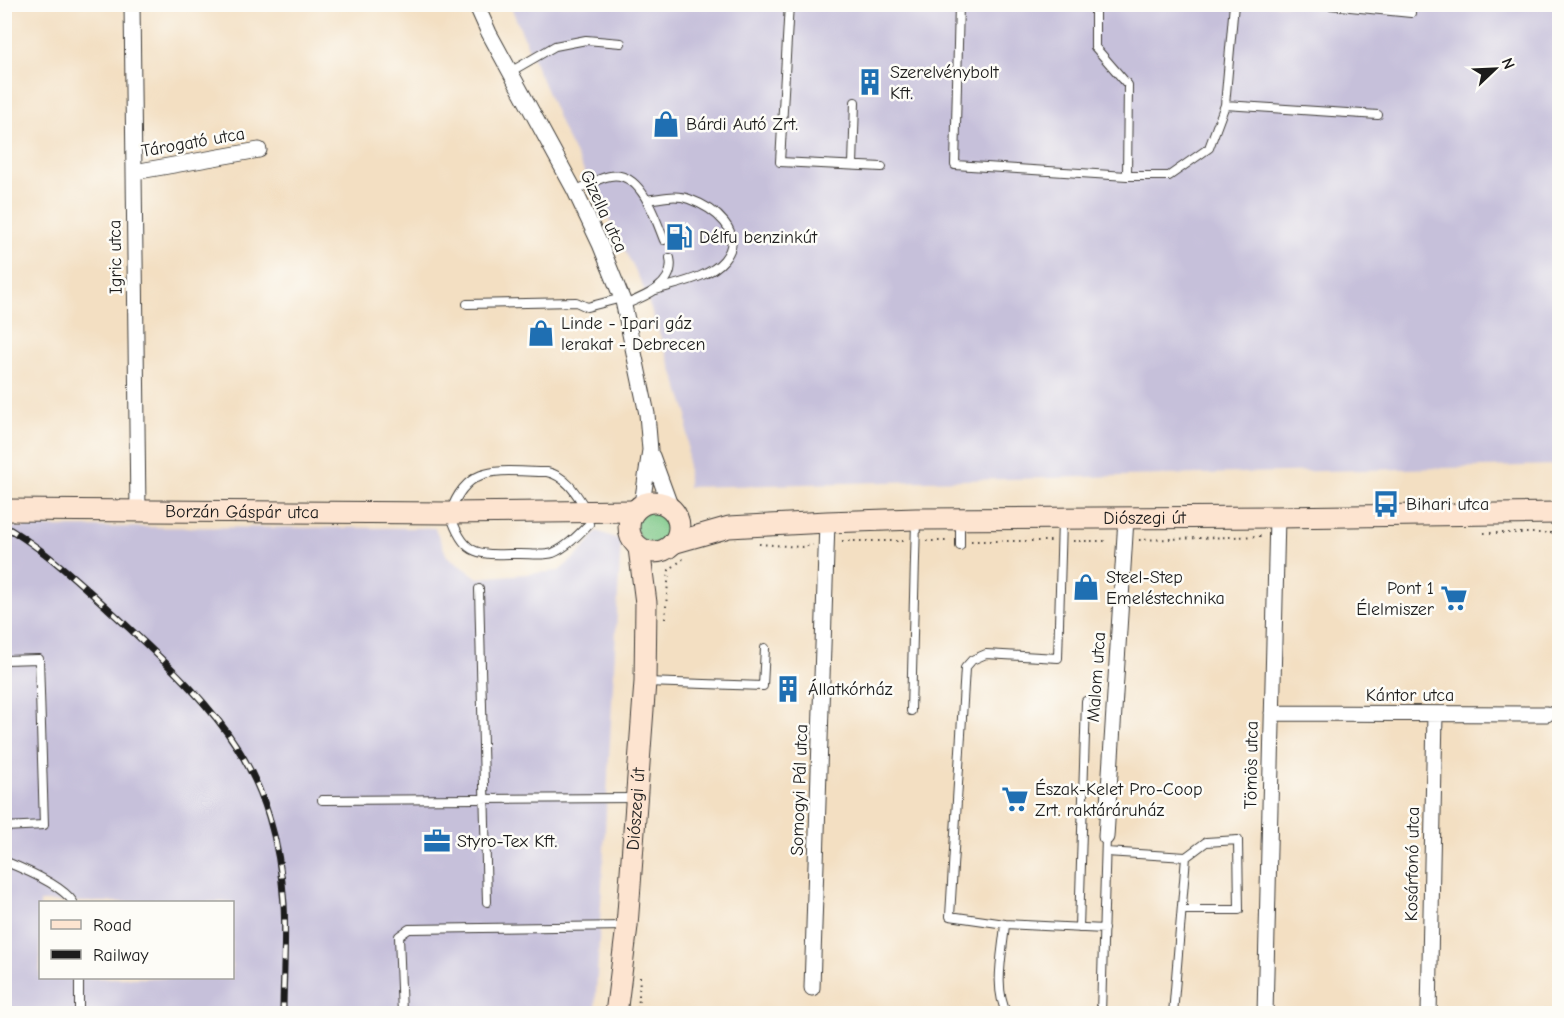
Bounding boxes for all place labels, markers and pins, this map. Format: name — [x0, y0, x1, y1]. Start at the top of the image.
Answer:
place label: Szerelvénybolt Kft. — [890, 62, 999, 104]
building icon: Szerelvénybolt Kft. — [855, 67, 885, 97]
shop icon: Bárdi Autó Zrt. — [651, 109, 681, 139]
place label: Bárdi Autó Zrt. — [686, 114, 798, 135]
fuel station icon: Délfu benzinkút — [664, 222, 694, 252]
place label: Délfu benzinkút — [699, 227, 818, 248]
place label: Linde - Ipari gáz lerakat - Debrecen — [561, 313, 706, 355]
shop icon: Linde - Ipari gáz lerakat - Debrecen — [526, 318, 556, 348]
bus stop icon: Bihari utca — [1371, 489, 1401, 519]
place label: Bihari utca — [1406, 494, 1489, 515]
place label: Steel-Step Emeléstechnika — [1106, 567, 1225, 609]
shop icon: Steel-Step Emeléstechnika — [1071, 572, 1101, 602]
place label: Pont 1 Élelmiszer — [1356, 578, 1435, 620]
supermarket icon: Pont 1 Élelmiszer — [1439, 583, 1469, 613]
building icon: Állatkórház — [773, 674, 803, 704]
place label: Állatkórház — [808, 678, 893, 700]
place label: Észak-Kelet Pro-Coop Zrt. raktáráruház — [1035, 778, 1203, 821]
supermarket icon: Észak-Kelet Pro-Coop Zrt. raktáráruház — [1000, 784, 1030, 814]
office icon: Styro-Tex Kft. — [422, 826, 452, 856]
place label: Styro-Tex Kft. — [457, 831, 557, 852]

